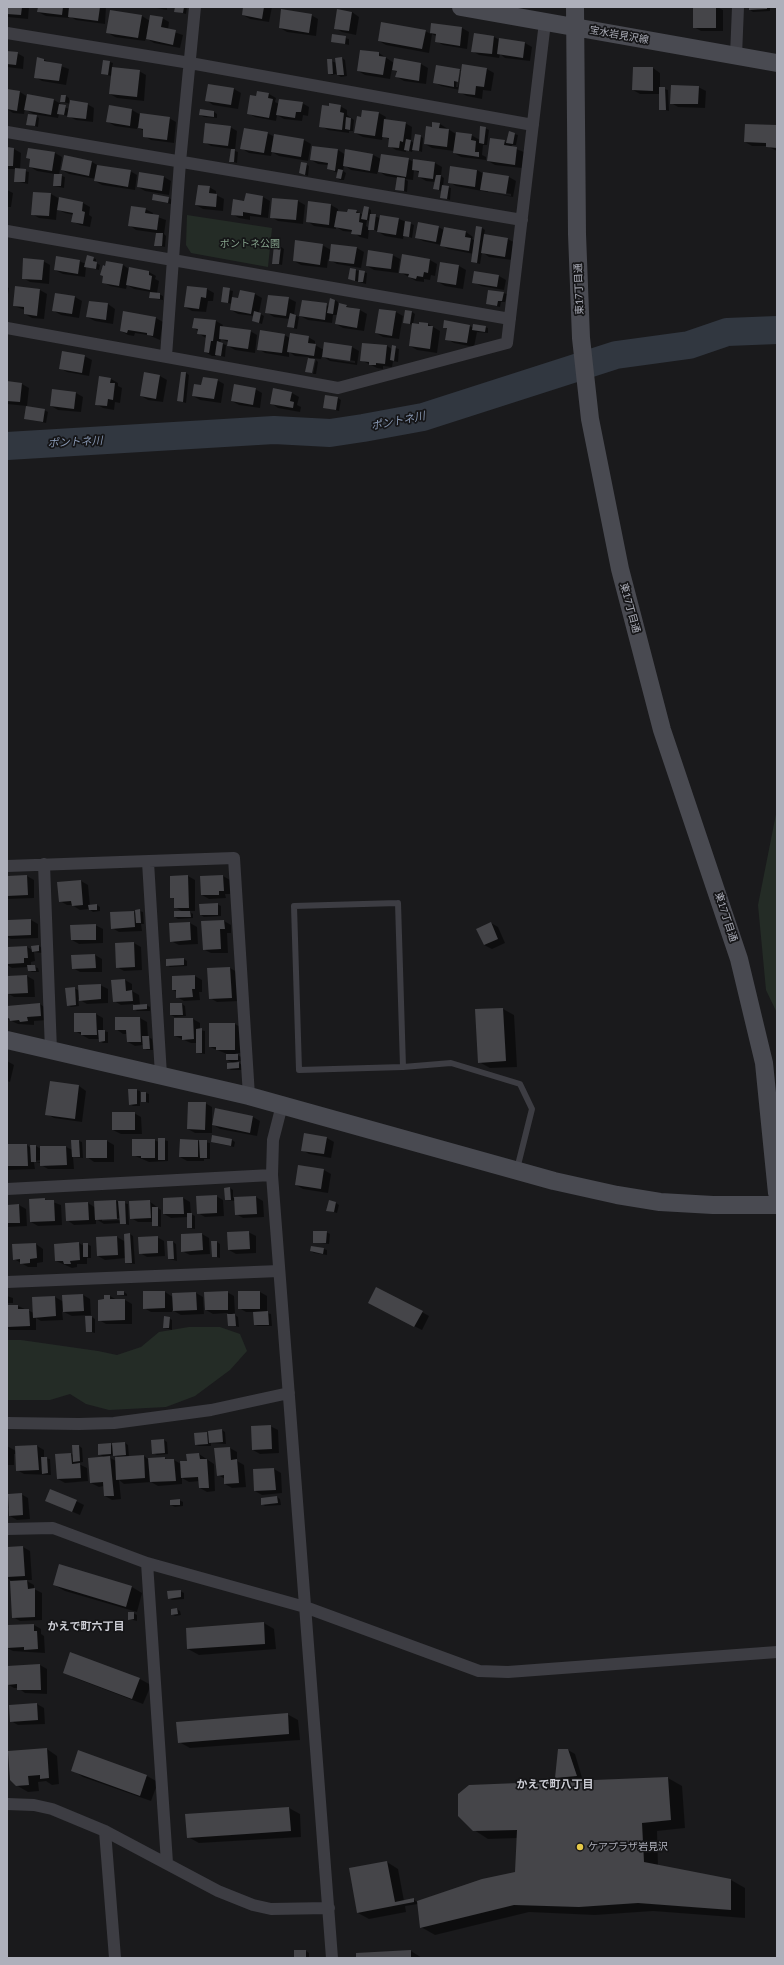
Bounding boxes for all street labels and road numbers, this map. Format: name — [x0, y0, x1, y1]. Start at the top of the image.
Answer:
street label: 宝水岩見沢線 — [588, 24, 650, 46]
street label: 東17丁目通 — [572, 263, 586, 315]
street label: 東17丁目通 — [618, 582, 642, 634]
street label: 東17丁目通 — [712, 891, 740, 943]

